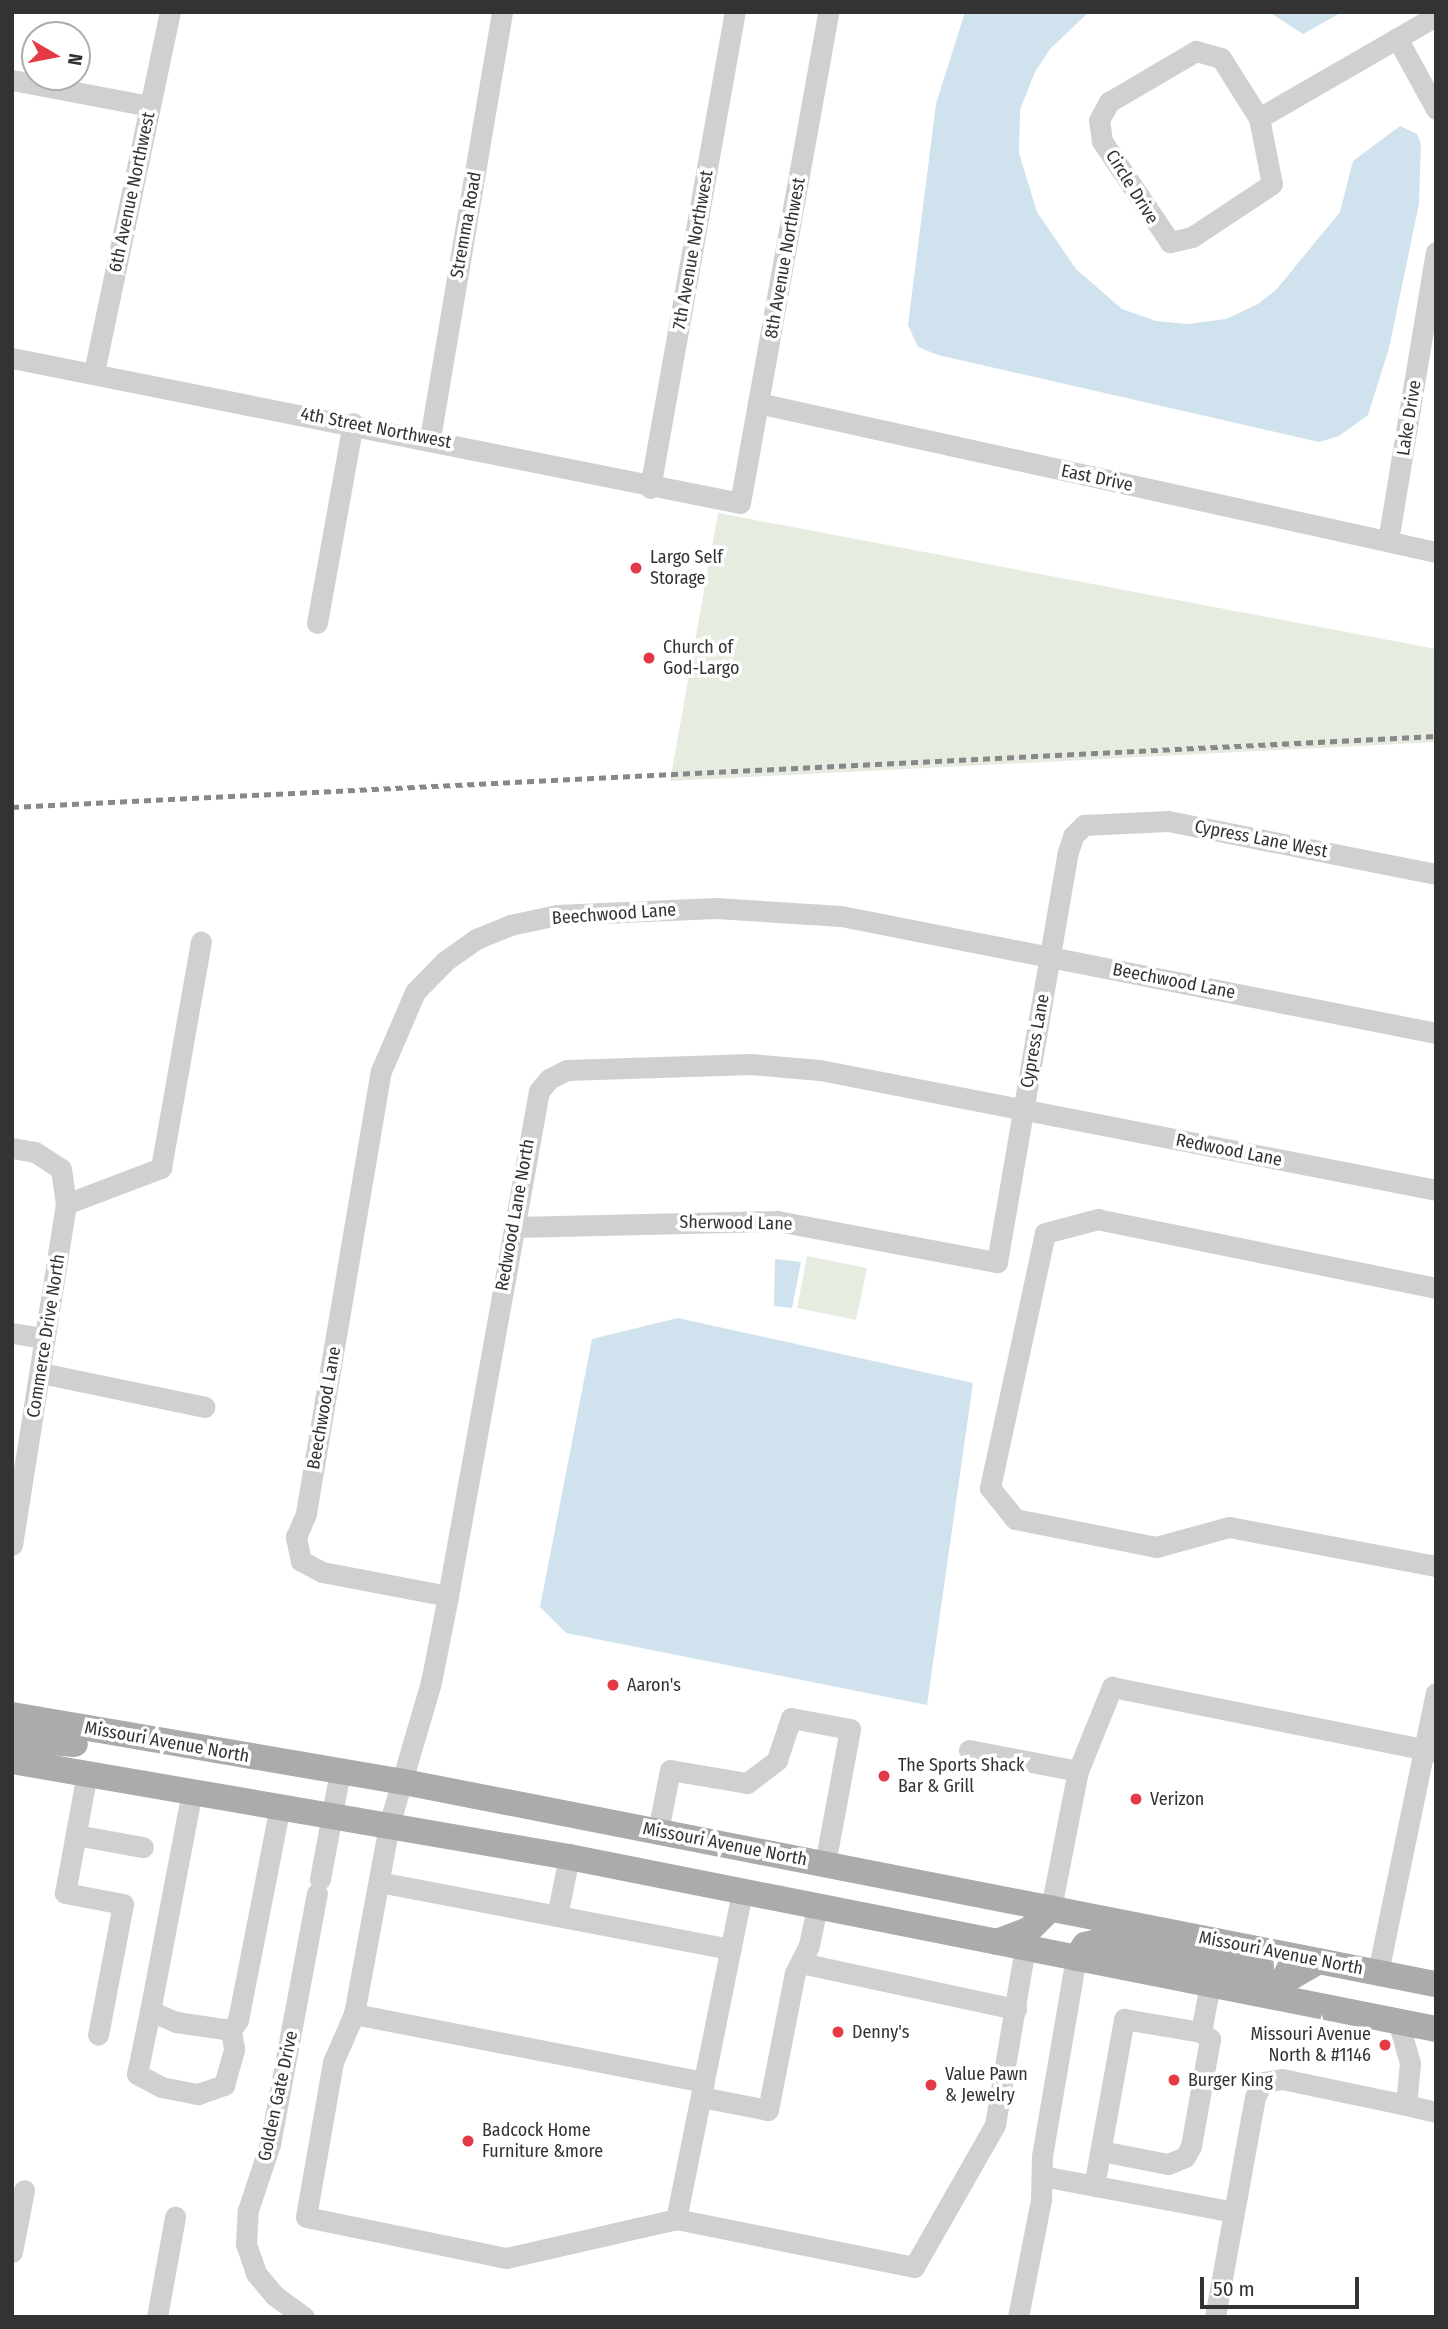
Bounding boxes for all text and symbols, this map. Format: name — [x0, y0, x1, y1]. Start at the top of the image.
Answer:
north arrow — [21, 21, 91, 91]
text: N — [63, 52, 88, 67]
street label: 6th Avenue Northwest — [104, 110, 160, 274]
street label: Circle Drive — [1101, 146, 1163, 228]
street label: 7th Avenue Northwest — [668, 169, 718, 331]
street label: Stremma Road — [446, 170, 486, 280]
street label: 8th Avenue Northwest — [760, 176, 810, 340]
street label: Lake Drive — [1392, 379, 1426, 457]
street label: 4th Street Northwest — [299, 403, 453, 453]
street label: East Drive — [1059, 460, 1135, 496]
place label: Largo Self Storage — [650, 547, 723, 590]
marker: Largo Self Storage — [628, 560, 644, 576]
place label: Church of God-Largo — [663, 637, 739, 680]
marker: Church of God-Largo — [641, 650, 657, 666]
street label: Cypress Lane West — [1193, 816, 1329, 862]
street label: Beechwood Lane — [551, 899, 677, 929]
street label: Beechwood Lane — [1111, 959, 1237, 1003]
street label: Cypress Lane — [1016, 992, 1054, 1090]
street label: Redwood Lane — [1174, 1129, 1284, 1171]
street label: Redwood Lane North — [491, 1137, 539, 1293]
street label: Sherwood Lane — [679, 1211, 793, 1235]
street label: Commerce Drive North — [22, 1253, 70, 1419]
street label: Beechwood Lane — [303, 1345, 345, 1471]
place label: Aaron's — [627, 1674, 681, 1696]
marker: Aaron's — [605, 1677, 621, 1693]
street label: Missouri Avenue North — [83, 1717, 251, 1767]
place label: The Sports Shack Bar & Grill — [898, 1755, 1024, 1798]
marker: The Sports Shack Bar & Grill — [876, 1768, 892, 1784]
place label: Verizon — [1150, 1788, 1204, 1810]
marker: Verizon — [1128, 1791, 1144, 1807]
street label: Missouri Avenue North — [641, 1817, 809, 1871]
street label: Missouri Avenue North — [1197, 1926, 1365, 1980]
place label: Denny's — [852, 2021, 909, 2043]
marker: Denny's — [830, 2024, 846, 2040]
place label: Missouri Avenue North & #1146 — [1250, 2024, 1371, 2066]
street label: Golden Gate Drive — [254, 2029, 302, 2163]
marker: Missouri Avenue North & #1146 — [1377, 2037, 1393, 2053]
place label: Value Pawn & Jewelry — [945, 2064, 1028, 2106]
place label: Burger King — [1188, 2069, 1273, 2091]
marker: Burger King — [1166, 2072, 1182, 2088]
marker: Value Pawn & Jewelry — [923, 2077, 939, 2093]
place label: Badcock Home Furniture &more — [482, 2120, 603, 2162]
marker: Badcock Home Furniture &more — [460, 2133, 476, 2149]
scale bar — [1203, 2262, 1362, 2306]
text: 50 m — [1213, 2276, 1255, 2302]

